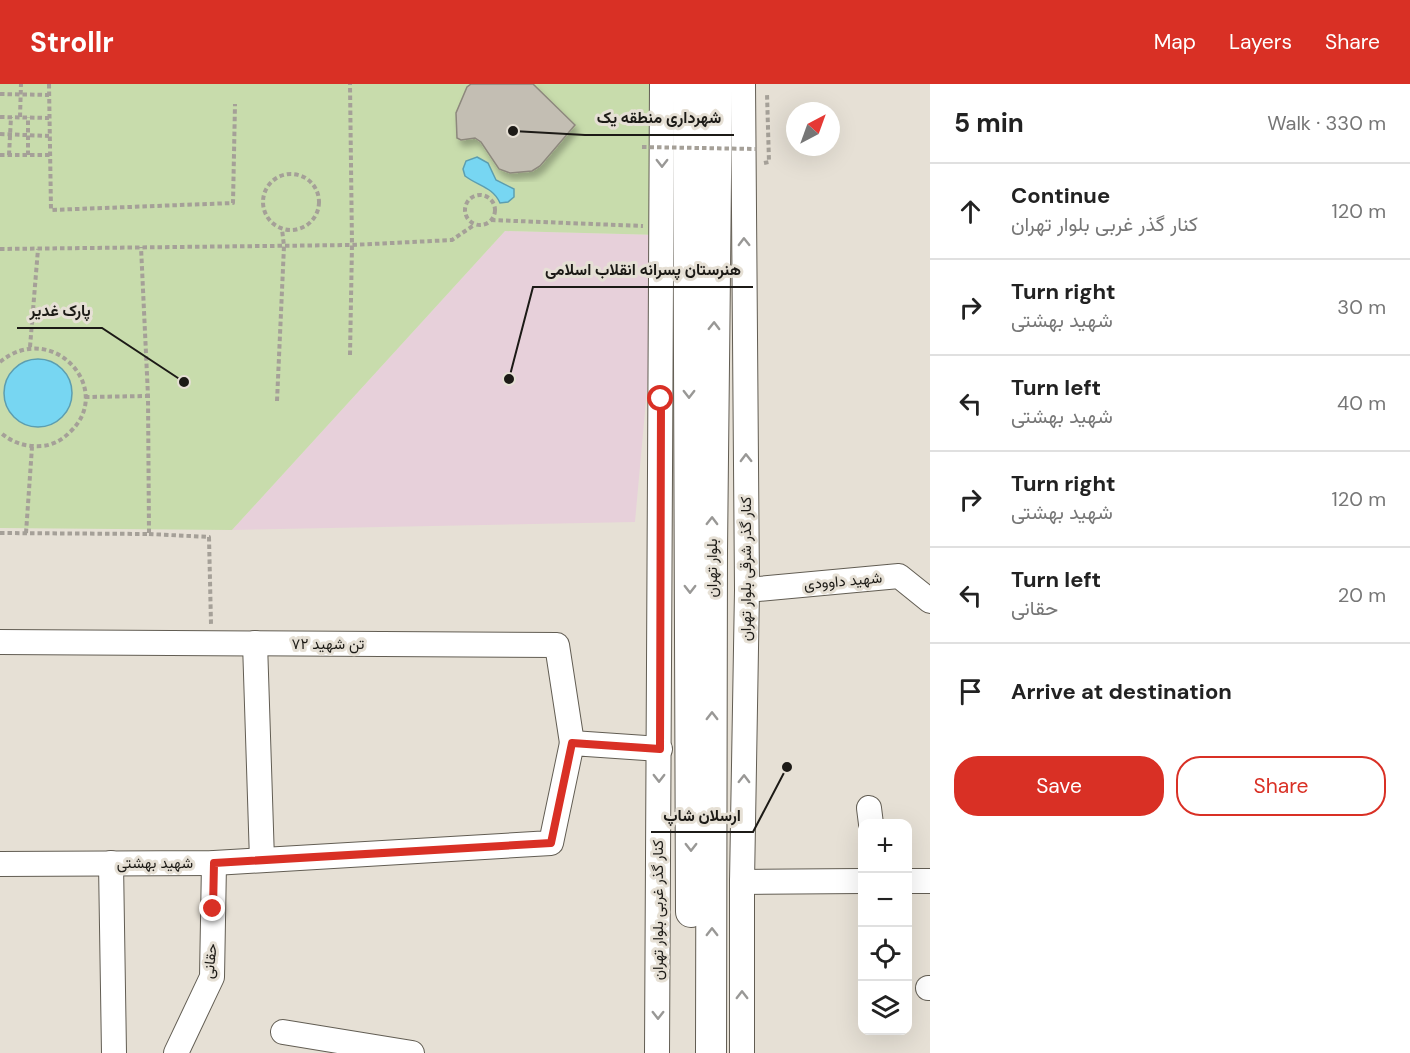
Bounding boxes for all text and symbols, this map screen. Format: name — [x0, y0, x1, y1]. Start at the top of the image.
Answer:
text: Strollr — [30, 24, 114, 61]
text: Map — [1154, 28, 1196, 56]
text: Layers — [1229, 28, 1292, 56]
text: Share — [1325, 28, 1380, 56]
callout: شهرداری منطقه یک — [585, 101, 734, 135]
north arrow — [786, 102, 840, 156]
text: 5 min — [954, 106, 1024, 140]
text: شهرداری منطقه یک — [597, 107, 721, 128]
text: Walk · 330 m — [1267, 110, 1386, 136]
one-way arrow — [655, 159, 668, 168]
text: Continue — [1011, 181, 1110, 210]
icon: ahead — [954, 195, 987, 228]
text: 120 m — [1332, 198, 1386, 224]
text: کنار گذر غربی بلوار تهران — [1011, 211, 1198, 237]
one-way arrow — [738, 237, 750, 246]
callout: هنرستان پسرانه انقلاب اسلامی — [533, 253, 753, 287]
text: هنرستان پسرانه انقلاب اسلامی — [545, 259, 741, 281]
text: Turn right — [1011, 277, 1116, 306]
icon: right — [954, 291, 987, 324]
callout: پارک غدیر — [17, 294, 102, 328]
text: 30 m — [1337, 294, 1386, 320]
text: پارک غدیر — [28, 300, 91, 322]
text: شهید بهشتی — [1011, 307, 1113, 333]
one-way arrow — [708, 321, 720, 330]
text: Turn left — [1011, 373, 1101, 402]
route start — [647, 385, 673, 411]
icon: left — [954, 387, 987, 420]
one-way arrow — [683, 390, 695, 399]
text: 40 m — [1337, 390, 1386, 416]
text: شهید بهشتی — [1011, 403, 1113, 429]
one-way arrow — [740, 453, 752, 462]
text: Turn right — [1011, 469, 1116, 498]
icon: right — [954, 483, 987, 516]
text: 120 m — [1332, 486, 1386, 512]
street label: کنار گذر شرقی بلوار تهران — [736, 496, 756, 641]
text: شهید بهشتی — [1011, 499, 1113, 525]
one-way arrow — [706, 516, 718, 525]
street label: بلوار تهران — [702, 539, 722, 597]
text: Turn left — [1011, 565, 1101, 594]
street label: شهید داوودی — [803, 568, 883, 594]
icon: left — [954, 579, 987, 612]
text: 20 m — [1338, 582, 1386, 608]
one-way arrow — [684, 585, 696, 594]
text: حقانی — [1011, 595, 1058, 621]
street label: ۷۲ تن شهید — [292, 634, 365, 654]
icon: arrive — [954, 675, 987, 708]
text: Arrive at destination — [1011, 677, 1232, 706]
one-way arrow — [706, 711, 718, 720]
button: Save — [954, 756, 1164, 816]
button: Share — [1176, 756, 1386, 816]
one-way arrow — [653, 774, 665, 783]
one-way arrow — [738, 774, 750, 783]
callout: ارسلان شاپ — [651, 798, 753, 832]
text: ارسلان شاپ — [663, 805, 741, 827]
map controls — [858, 819, 912, 1035]
button: + — [858, 819, 912, 873]
street label: کنار گذر غربی بلوار تهران — [648, 840, 668, 980]
one-way arrow — [685, 843, 697, 852]
street label: شهید بهشتی — [117, 853, 193, 873]
button: − — [858, 873, 912, 927]
route end — [199, 895, 225, 921]
one-way arrow — [706, 927, 718, 936]
button: locate — [858, 927, 912, 981]
street label: حقانی — [198, 942, 222, 980]
button: layers — [858, 981, 912, 1035]
one-way arrow — [736, 990, 748, 999]
one-way arrow — [652, 1011, 664, 1020]

